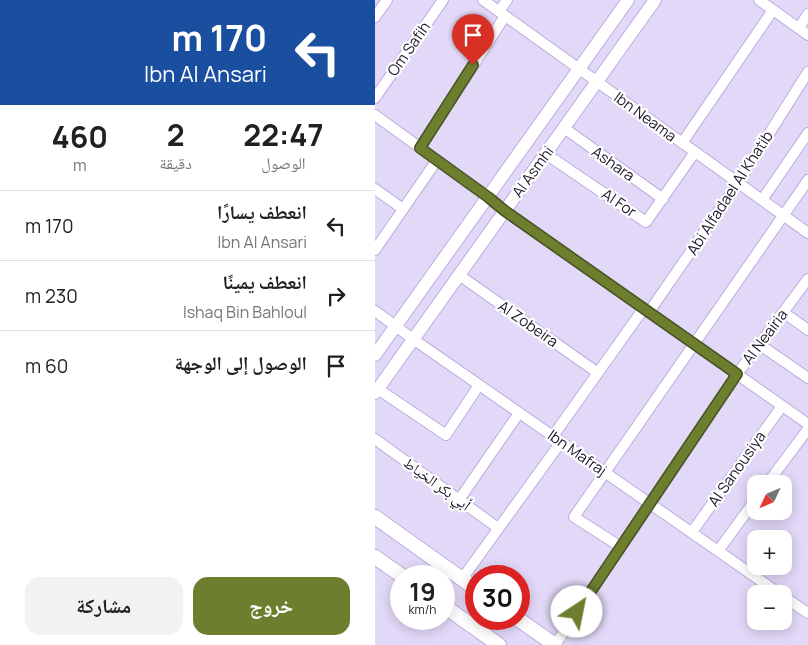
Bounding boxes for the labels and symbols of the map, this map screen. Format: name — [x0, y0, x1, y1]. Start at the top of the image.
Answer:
pin — [452, 14, 494, 65]
street label: Om Safih — [382, 17, 435, 80]
street label: Ibn Neama — [610, 87, 681, 146]
street label: Abi Alfadael Al Khatib — [681, 126, 778, 259]
street label: Ashara — [588, 141, 639, 186]
street label: Al Asmhi — [507, 142, 558, 202]
street label: Al For — [598, 183, 641, 222]
street label: Al Zobeira — [494, 295, 562, 352]
street label: Al Neairia — [737, 305, 792, 369]
street label: Ibn Mafraj — [544, 425, 611, 481]
street label: Al Sanousiya — [703, 427, 770, 511]
street label: أبي بكر الخياط — [398, 452, 475, 517]
north arrow — [747, 475, 793, 520]
speed limit sign: 30 — [465, 565, 530, 630]
position arrow — [550, 585, 602, 637]

